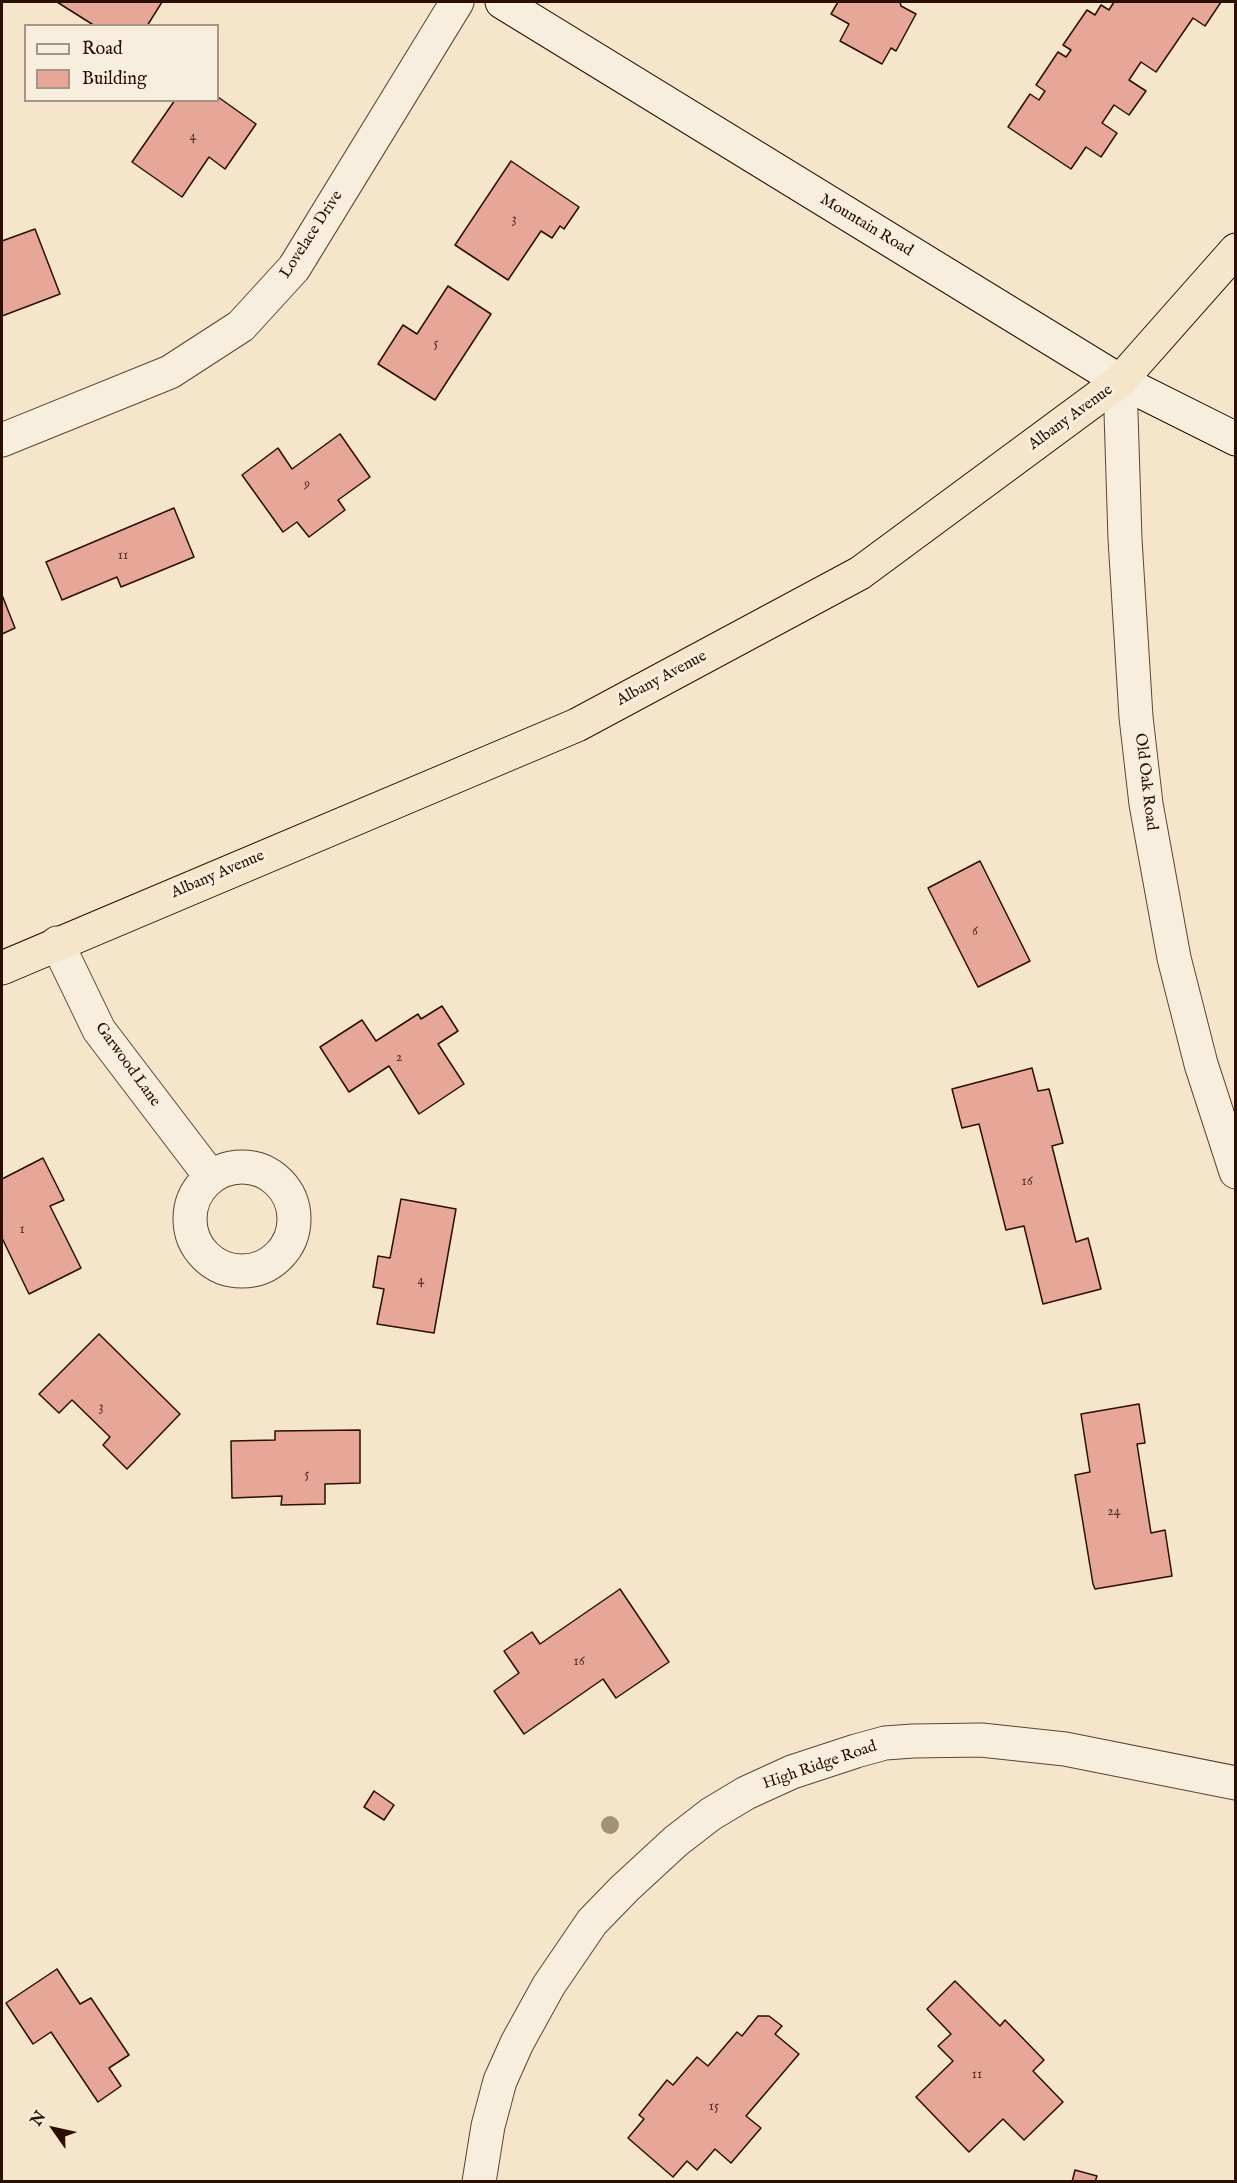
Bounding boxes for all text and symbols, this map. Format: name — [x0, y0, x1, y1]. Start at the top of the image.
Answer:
legend — [24, 24, 219, 102]
text: Road — [82, 38, 123, 61]
text: Building — [82, 68, 147, 91]
house number: 4 — [190, 129, 196, 145]
street label: Lovelace Drive — [277, 188, 347, 282]
street label: Mountain Road — [816, 191, 916, 261]
house number: 3 — [511, 212, 517, 228]
house number: 5 — [433, 336, 439, 352]
street label: Albany Avenue — [1025, 381, 1117, 455]
house number: 9 — [304, 477, 310, 493]
house number: 11 — [118, 548, 128, 564]
street label: Albany Avenue — [614, 647, 710, 711]
street label: Old Oak Road — [1130, 732, 1160, 832]
street label: Albany Avenue — [169, 847, 267, 903]
house number: 6 — [972, 924, 978, 940]
street label: Garwood Lane — [90, 1019, 164, 1111]
house number: 2 — [396, 1050, 402, 1066]
house number: 16 — [1021, 1174, 1033, 1190]
house number: 1 — [19, 1222, 25, 1238]
house number: 4 — [418, 1273, 424, 1289]
house number: 3 — [98, 1400, 104, 1416]
house number: 5 — [304, 1467, 310, 1483]
house number: 24 — [1107, 1504, 1121, 1520]
house number: 16 — [573, 1654, 585, 1670]
street label: High Ridge Road — [761, 1738, 879, 1794]
house number: 11 — [972, 2067, 982, 2083]
north arrow — [24, 2099, 84, 2159]
house number: 15 — [709, 2099, 719, 2115]
text: N — [27, 2108, 51, 2130]

